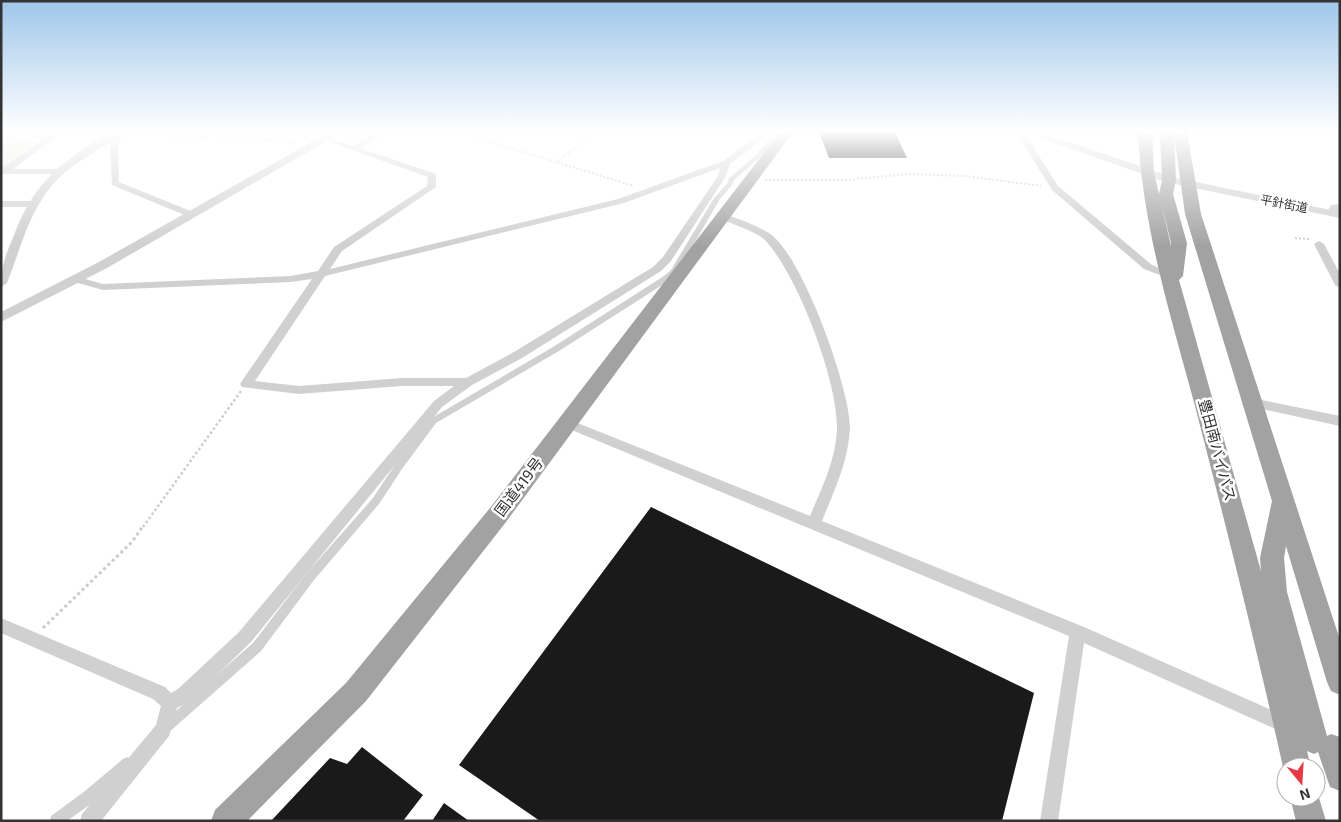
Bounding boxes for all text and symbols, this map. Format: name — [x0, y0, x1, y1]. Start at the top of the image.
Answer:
street label: 平針街道 — [1259, 192, 1309, 214]
street label: 豊田南バイパス — [1196, 397, 1240, 503]
street label: 国道419号 — [490, 454, 546, 519]
north arrow — [1276, 757, 1326, 807]
text: N — [1298, 785, 1313, 804]

